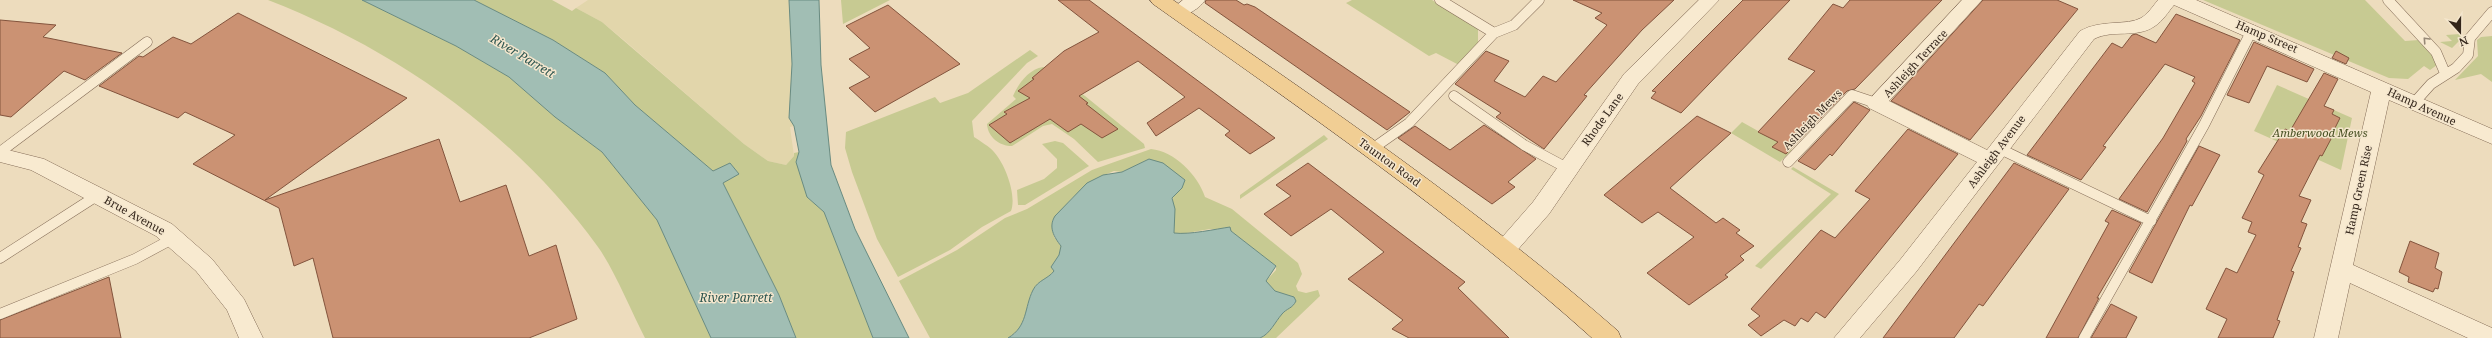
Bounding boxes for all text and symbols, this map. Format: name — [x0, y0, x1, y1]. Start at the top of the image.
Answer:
north arrow — [2440, 12, 2480, 52]
street label: Hamp Street — [2234, 16, 2300, 56]
street label: Ashleigh Terrace — [1880, 26, 1951, 100]
water label: River Parrett — [487, 29, 559, 82]
text: N — [2457, 33, 2470, 50]
one-way arrow — [2423, 38, 2430, 45]
street label: Hamp Avenue — [2385, 84, 2459, 129]
street label: Ashleigh Mews — [1779, 85, 1845, 153]
street label: Rhode Lane — [1578, 89, 1626, 149]
street label: Ashleigh Avenue — [1964, 111, 2028, 190]
park label: Amberwood Mews — [2271, 125, 2368, 140]
street label: Taunton Road — [1356, 134, 1424, 190]
street label: Hamp Green Rise — [2341, 144, 2375, 236]
street label: Brue Avenue — [102, 192, 168, 238]
water label: River Parrett — [699, 289, 773, 306]

